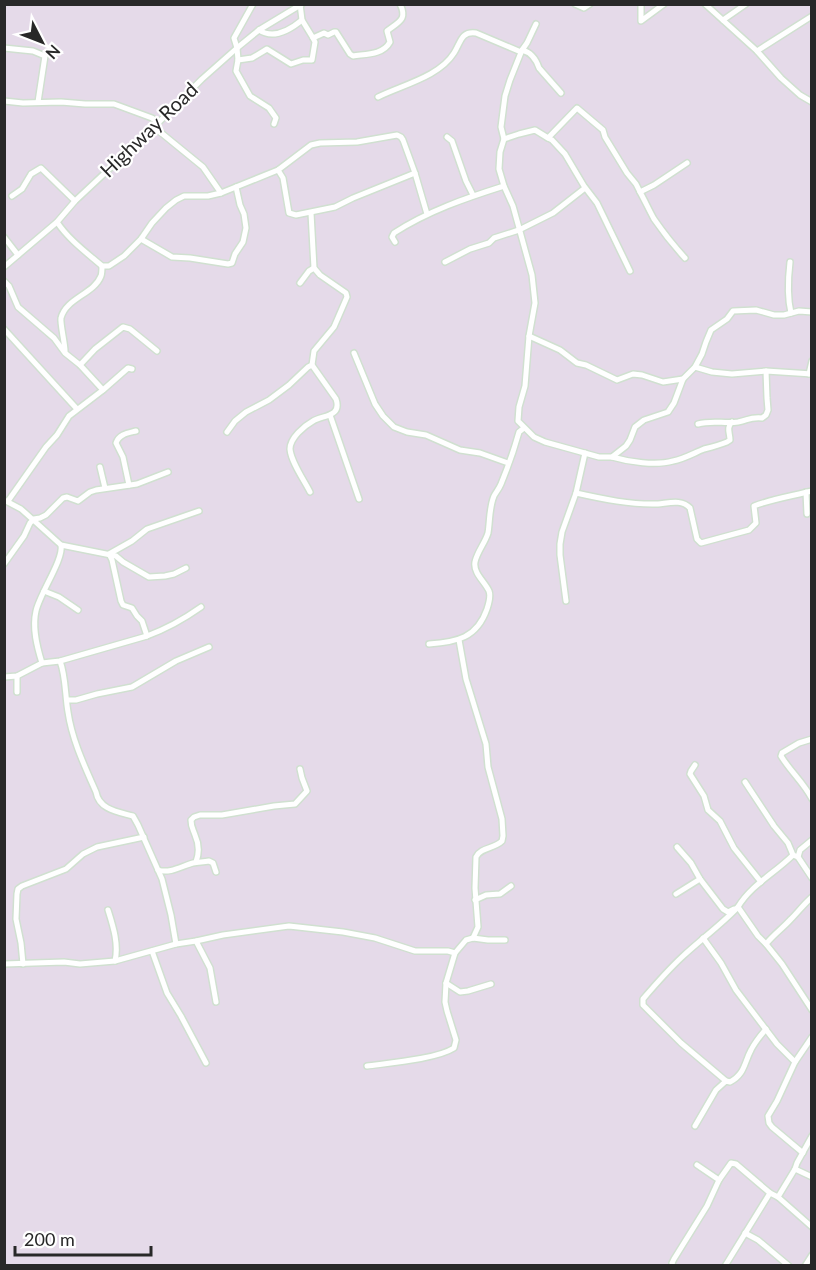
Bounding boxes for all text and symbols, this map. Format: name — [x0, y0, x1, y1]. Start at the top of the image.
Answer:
north arrow — [12, 12, 72, 72]
text: N — [42, 41, 65, 63]
street label: Highway Road — [95, 77, 202, 182]
scale bar — [15, 1219, 152, 1257]
text: 200 m — [24, 1228, 75, 1250]

